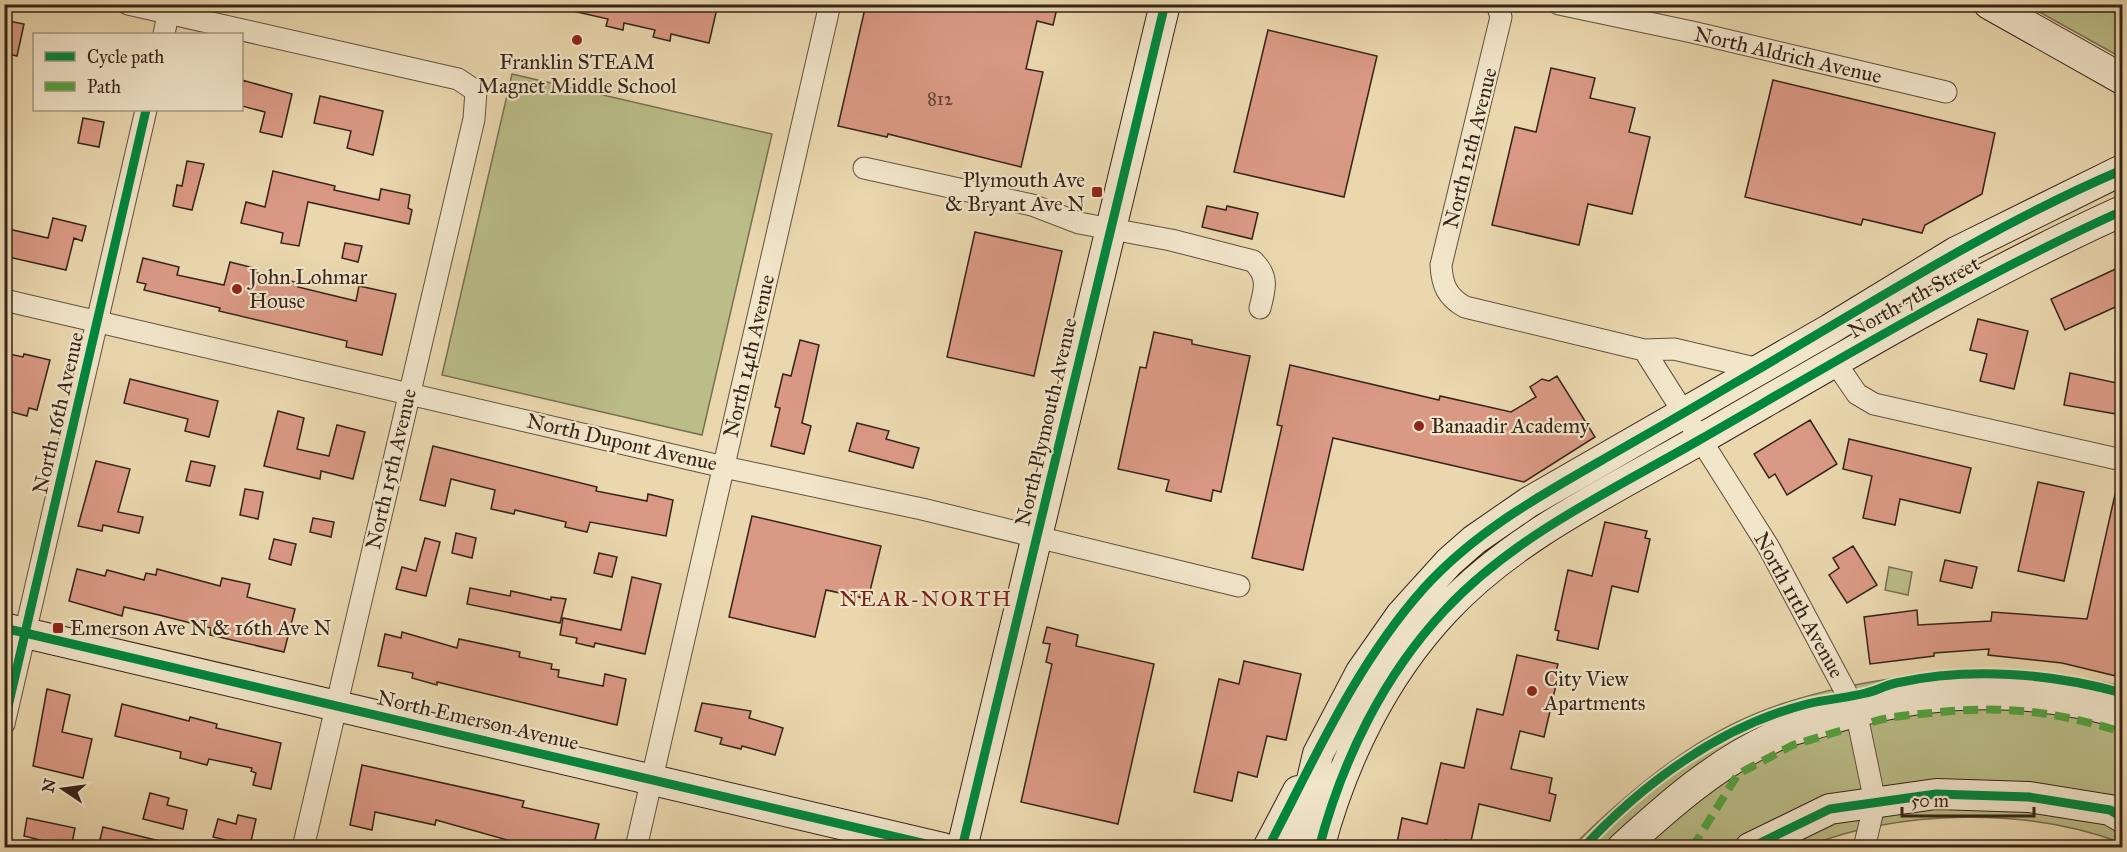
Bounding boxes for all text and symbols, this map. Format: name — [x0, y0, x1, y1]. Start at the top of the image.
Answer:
street label: North Aldrich Avenue — [1692, 21, 1885, 89]
legend — [33, 33, 243, 111]
marker: Franklin STEAM Magnet Middle School — [570, 33, 584, 47]
text: Cycle path — [87, 46, 164, 68]
place label: Franklin STEAM Magnet Middle School — [477, 49, 677, 99]
street label: North 12th Avenue — [1437, 65, 1503, 231]
text: Path — [87, 76, 121, 98]
house number: 812 — [927, 88, 953, 110]
place label: Plymouth Ave & Bryant Ave N — [945, 167, 1085, 217]
marker: Plymouth Ave & Bryant Ave N — [1090, 185, 1104, 199]
street label: North 7th Street — [1844, 250, 1985, 344]
place label: John Lohmar House — [247, 264, 368, 314]
street label: North 14th Avenue — [718, 272, 780, 440]
marker: John Lohmar House — [230, 282, 244, 296]
street label: North Plymouth Avenue — [1009, 315, 1083, 529]
street label: North 16th Avenue — [27, 329, 89, 496]
street label: North 15th Avenue — [360, 386, 422, 552]
street label: North Dupont Avenue — [524, 407, 720, 477]
place label: Banaadir Academy — [1431, 413, 1591, 439]
marker: Banaadir Academy — [1412, 419, 1426, 433]
street label: North 11th Avenue — [1748, 527, 1850, 683]
district label: NEAR-NORTH — [840, 585, 1013, 612]
place label: Emerson Ave N & 16th Ave N — [70, 615, 332, 641]
marker: Emerson Ave N & 16th Ave N — [51, 621, 65, 635]
place label: City View Apartments — [1543, 666, 1646, 716]
street label: North Emerson Avenue — [375, 684, 582, 756]
marker: City View Apartments — [1525, 684, 1539, 698]
north arrow — [33, 759, 93, 819]
text: N — [38, 777, 60, 794]
scale bar — [1902, 780, 2034, 818]
text: 50 m — [1911, 790, 1949, 812]

